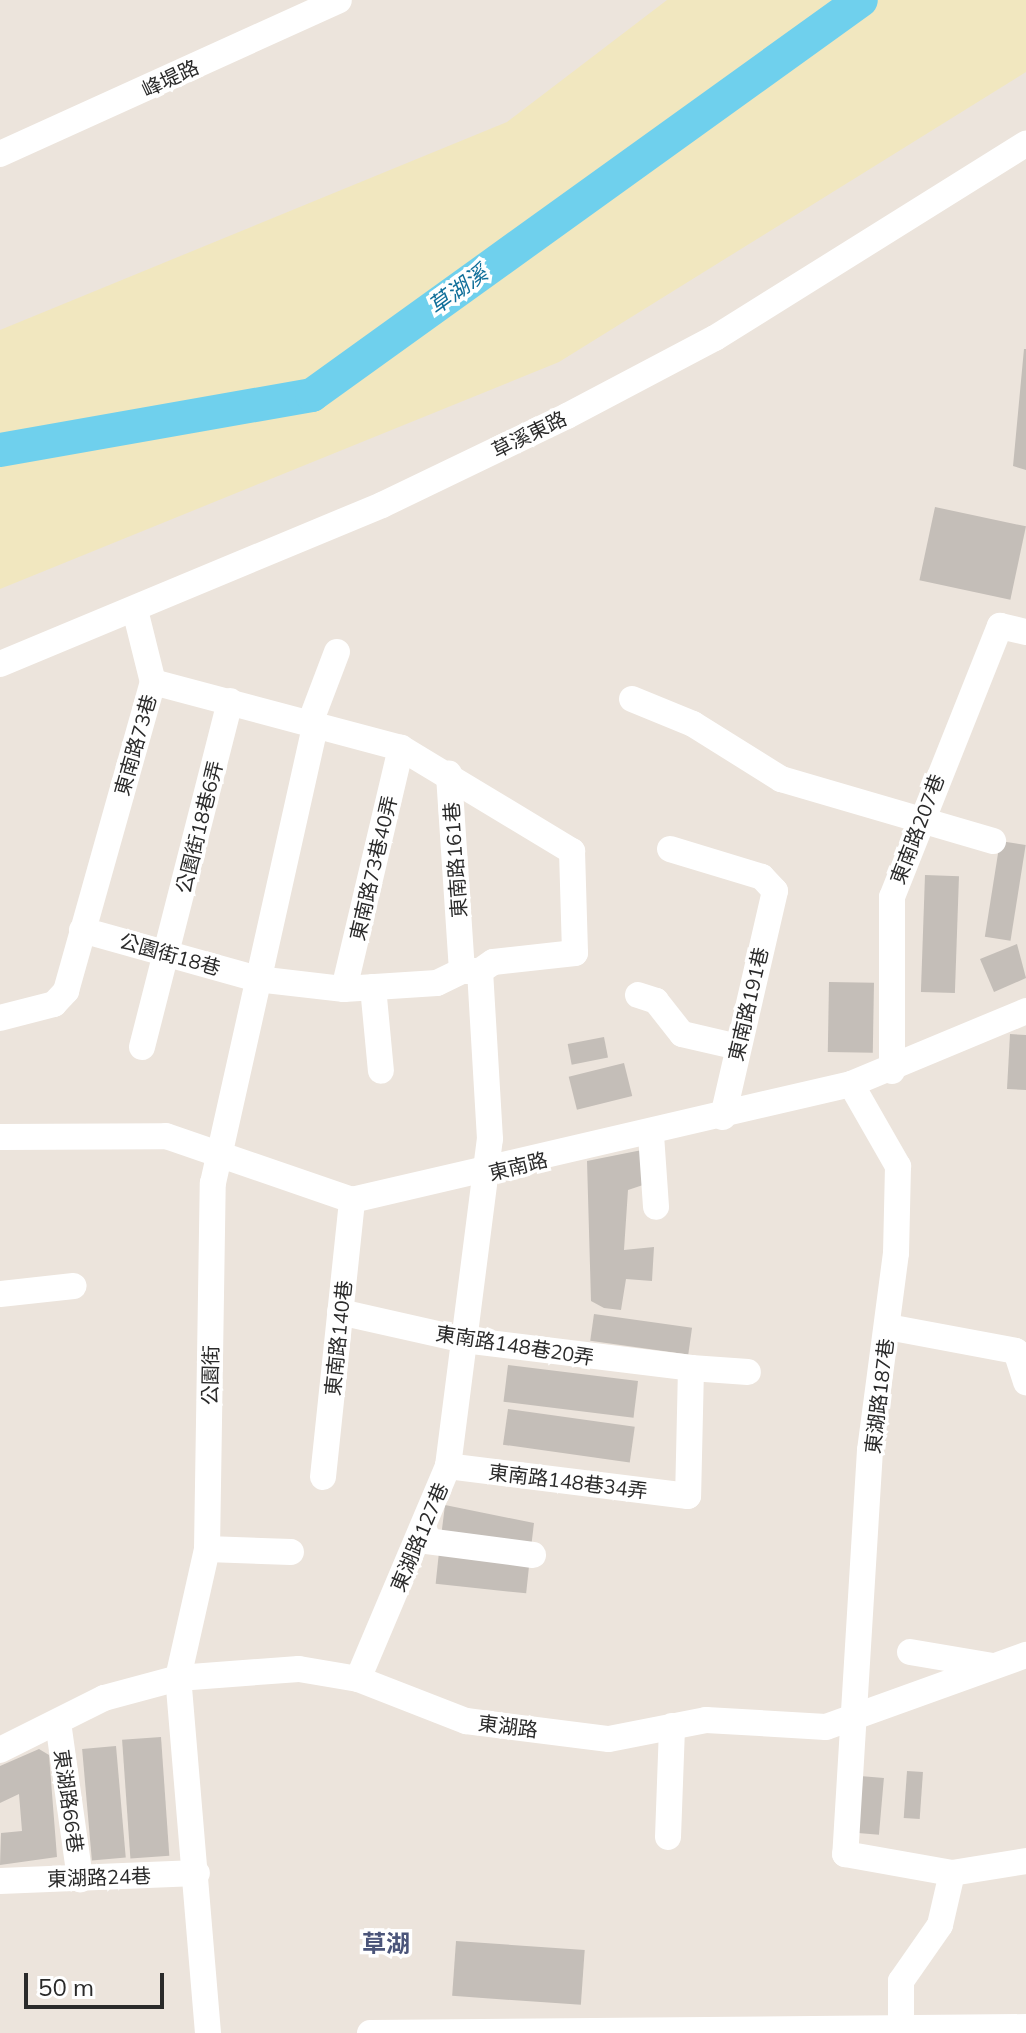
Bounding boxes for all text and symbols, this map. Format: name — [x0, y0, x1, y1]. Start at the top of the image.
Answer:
street label: 峰堤路 — [138, 54, 202, 102]
water label: 草湖溪 — [424, 260, 492, 320]
street label: 草溪東路 — [488, 406, 570, 462]
street label: 東南路73巷 — [109, 692, 161, 798]
street label: 公園街18巷6弄 — [171, 758, 227, 896]
street label: 東南路207巷 — [885, 771, 949, 887]
street label: 東南路73巷40弄 — [345, 793, 401, 943]
street label: 東南路161巷 — [439, 801, 471, 919]
street label: 公園街18巷 — [117, 928, 223, 980]
street label: 東南路191巷 — [723, 945, 773, 1063]
street label: 東南路 — [486, 1147, 550, 1185]
street label: 東南路140巷 — [320, 1279, 356, 1397]
street label: 東南路148巷20弄 — [434, 1321, 596, 1369]
street label: 東湖路187巷 — [860, 1337, 898, 1455]
street label: 公園街 — [197, 1345, 223, 1405]
street label: 東南路148巷34弄 — [487, 1459, 649, 1503]
street label: 東湖路127巷 — [385, 1479, 453, 1595]
street label: 東湖路 — [477, 1710, 539, 1742]
street label: 東湖路66巷 — [50, 1748, 88, 1854]
street label: 東湖路24巷 — [47, 1863, 151, 1891]
district label: 草湖 — [362, 1930, 410, 1958]
scale bar — [28, 1957, 168, 2007]
text: 50 m — [38, 1972, 94, 2002]

